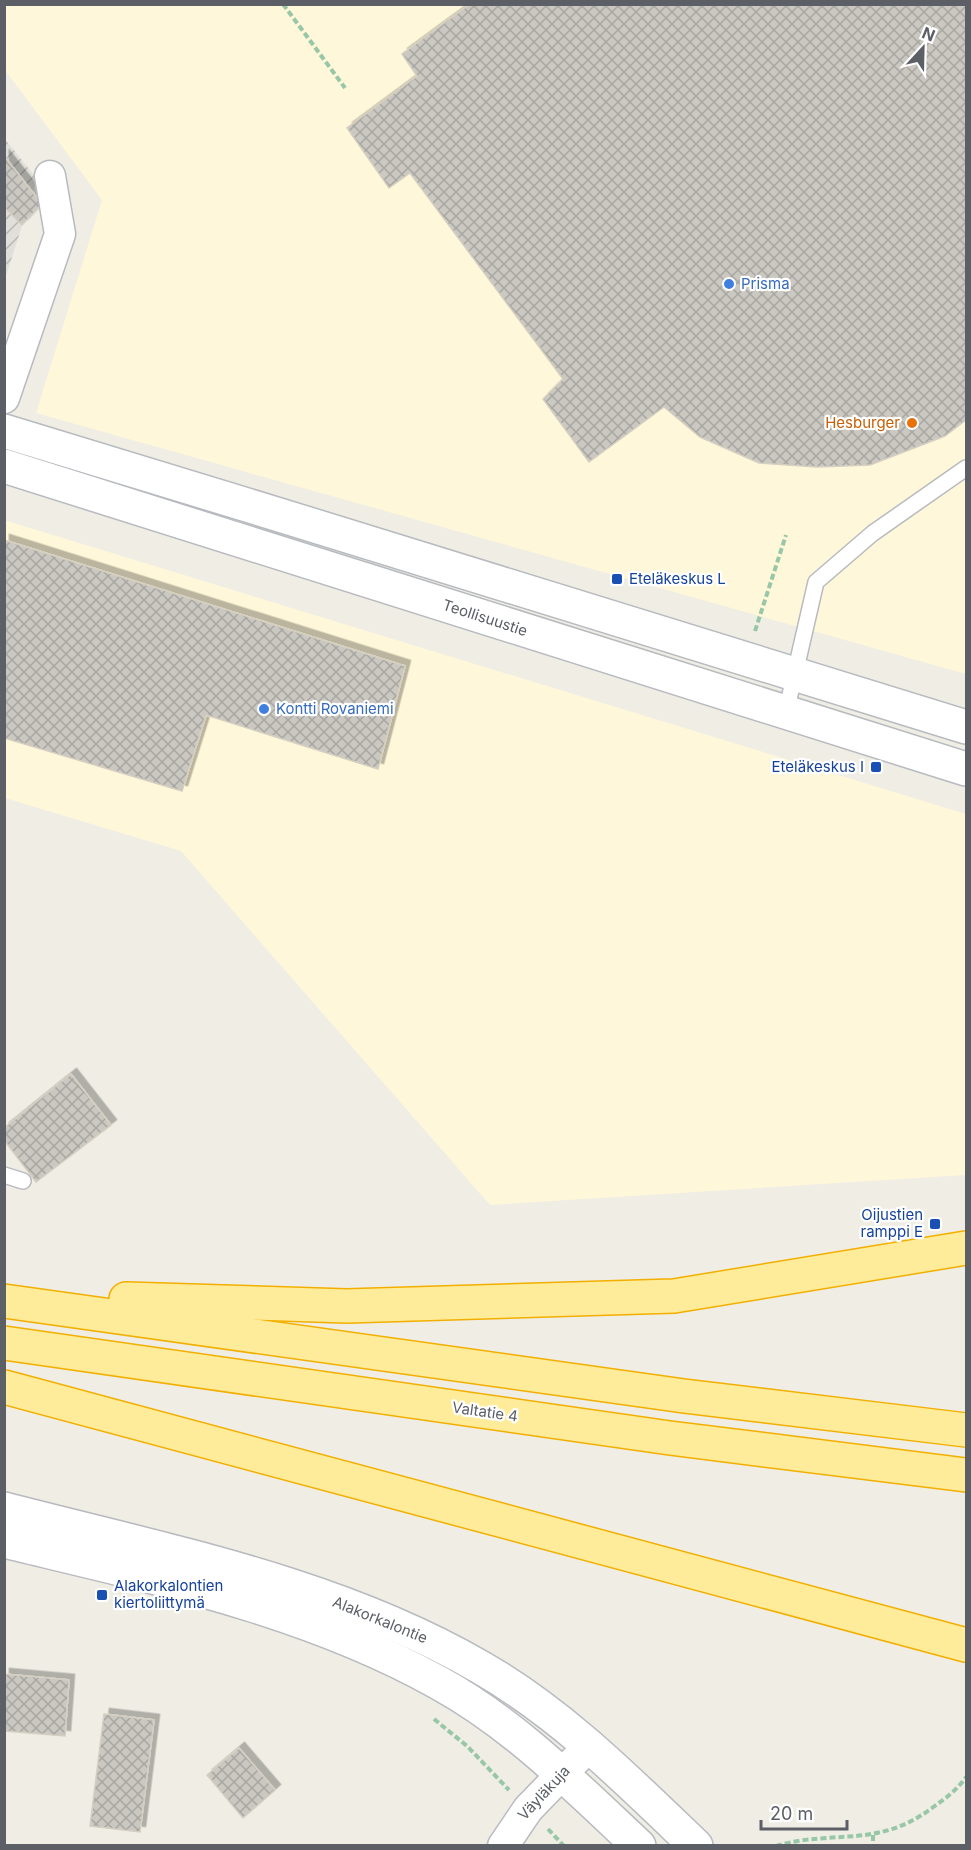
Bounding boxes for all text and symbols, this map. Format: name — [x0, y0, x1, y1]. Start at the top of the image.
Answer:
north arrow — [893, 18, 953, 78]
text: N — [919, 23, 938, 46]
place label: Prisma — [741, 274, 790, 293]
marker: Prisma — [722, 277, 736, 291]
place label: Hesburger — [825, 413, 900, 432]
marker: Hesburger — [905, 416, 919, 430]
place label: Eteläkeskus L — [629, 569, 726, 588]
marker: Eteläkeskus L — [610, 572, 624, 586]
street label: Teollisuustie — [440, 595, 530, 640]
place label: Kontti Rovaniemi — [276, 699, 394, 718]
marker: Kontti Rovaniemi — [257, 702, 271, 716]
place label: Eteläkeskus I — [772, 757, 864, 776]
marker: Eteläkeskus I — [869, 760, 883, 774]
place label: Oijustien ramppi E — [861, 1205, 923, 1241]
marker: Oijustien ramppi E — [928, 1217, 942, 1231]
street label: Valtatie 4 — [451, 1397, 519, 1426]
place label: Alakorkalontien kiertoliittymä — [114, 1576, 223, 1612]
marker: Alakorkalontien kiertoliittymä — [95, 1588, 109, 1602]
street label: Alakorkalontie — [330, 1592, 430, 1647]
street label: Väyläkuja — [514, 1761, 574, 1824]
scale bar — [761, 1793, 846, 1831]
text: 20 m — [770, 1803, 813, 1824]

